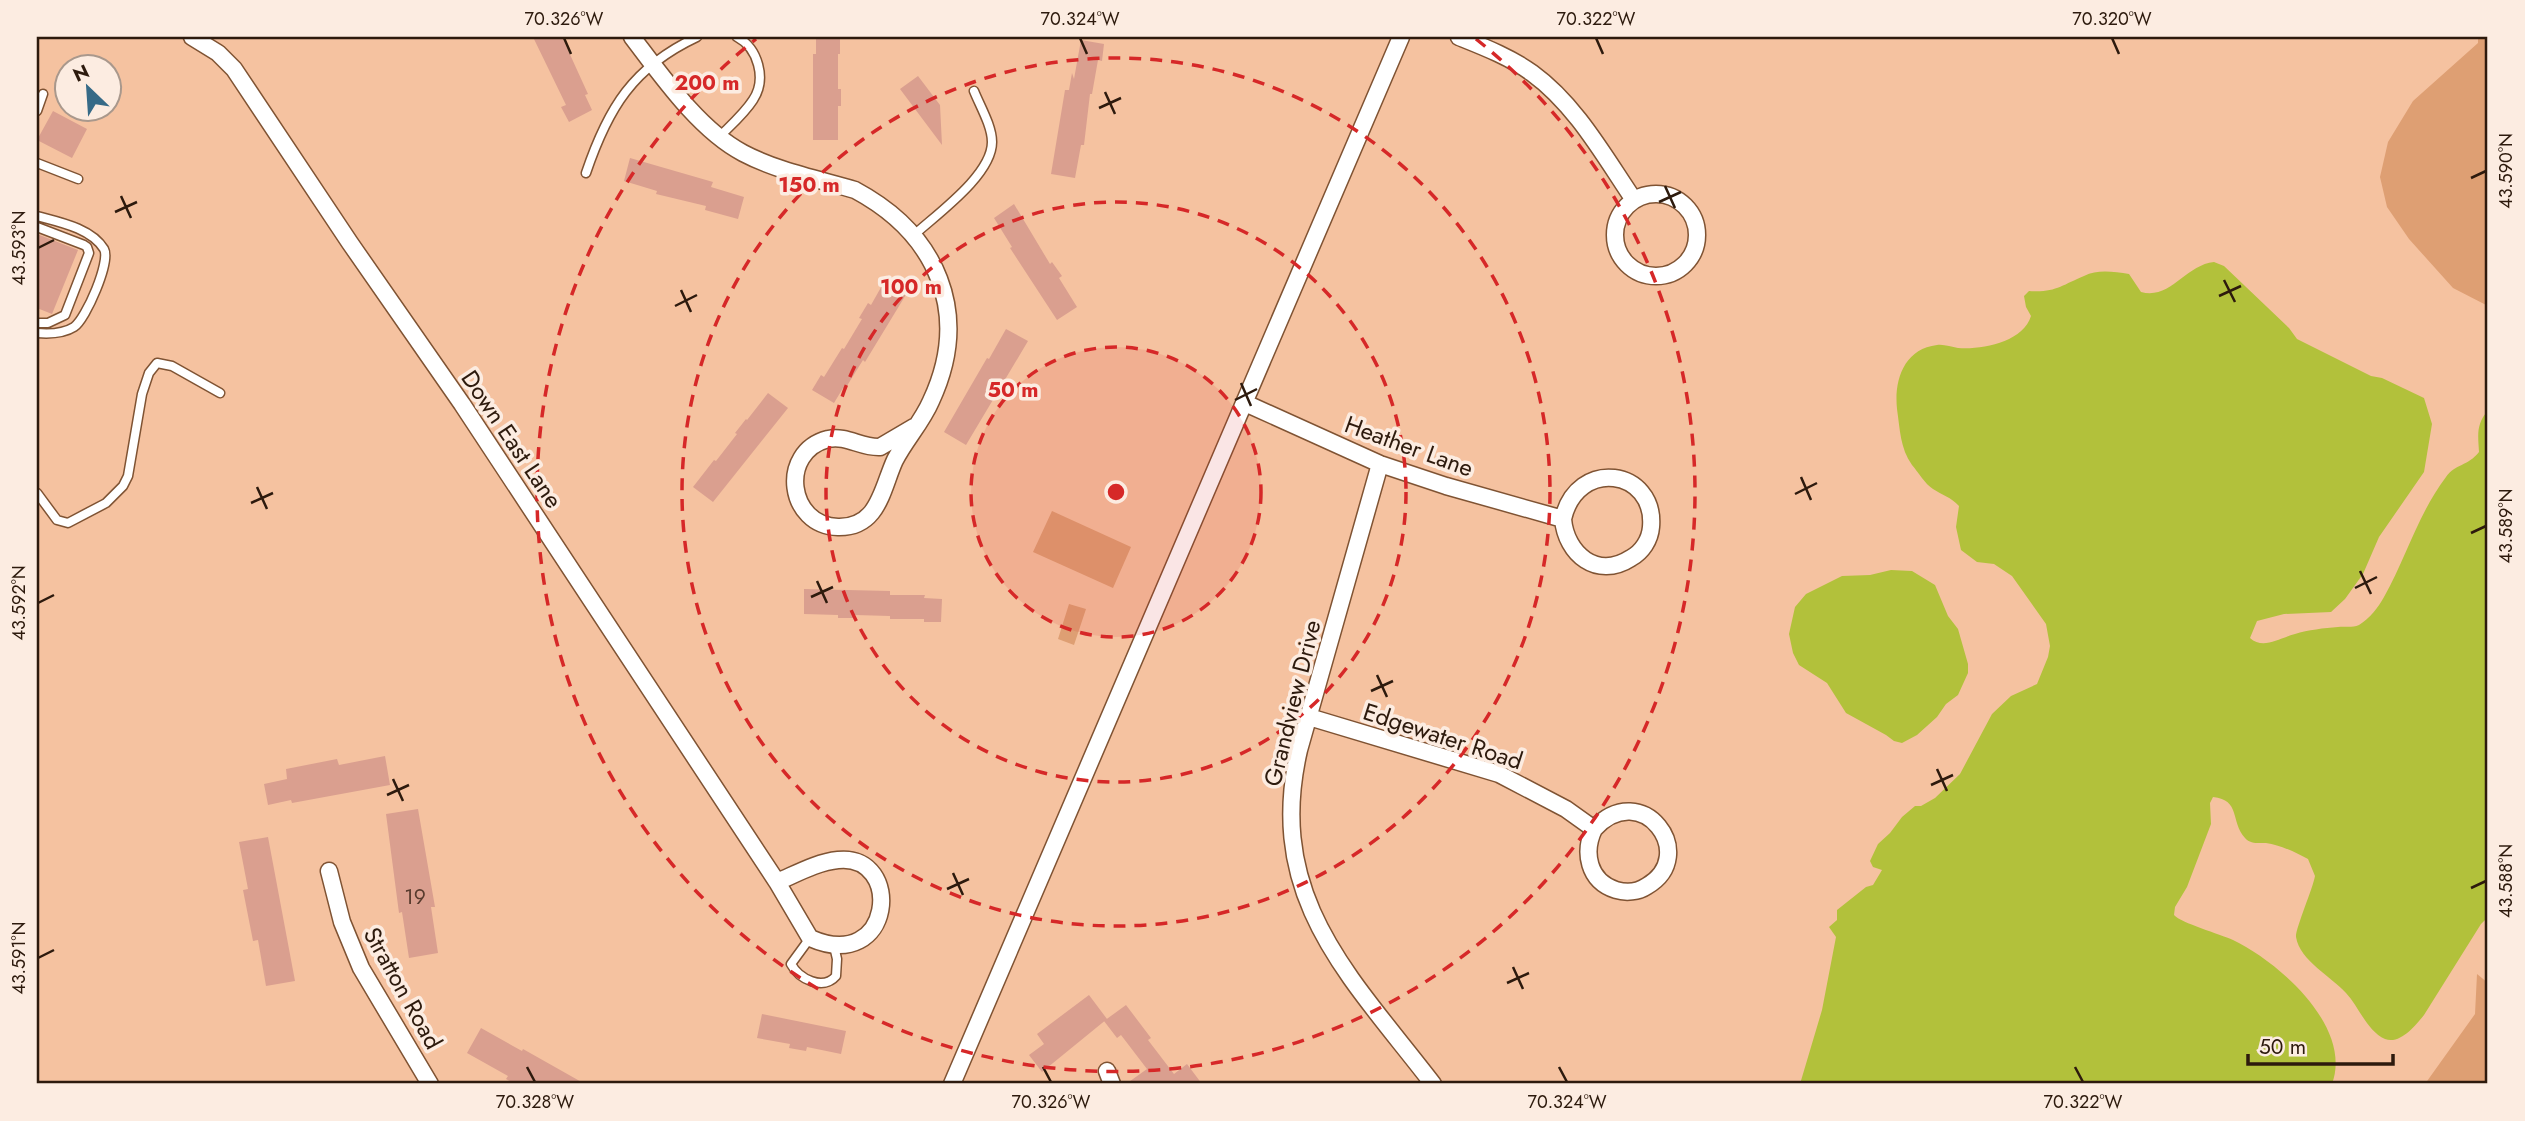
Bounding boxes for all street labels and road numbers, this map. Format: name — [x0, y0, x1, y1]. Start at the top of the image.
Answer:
street label: Down East Lane — [453, 363, 571, 515]
street label: Heather Lane — [1340, 407, 1478, 485]
street label: Grandview Drive — [1254, 616, 1330, 790]
street label: Edgewater Road — [1359, 694, 1527, 778]
street label: Stratton Road — [355, 921, 451, 1055]

